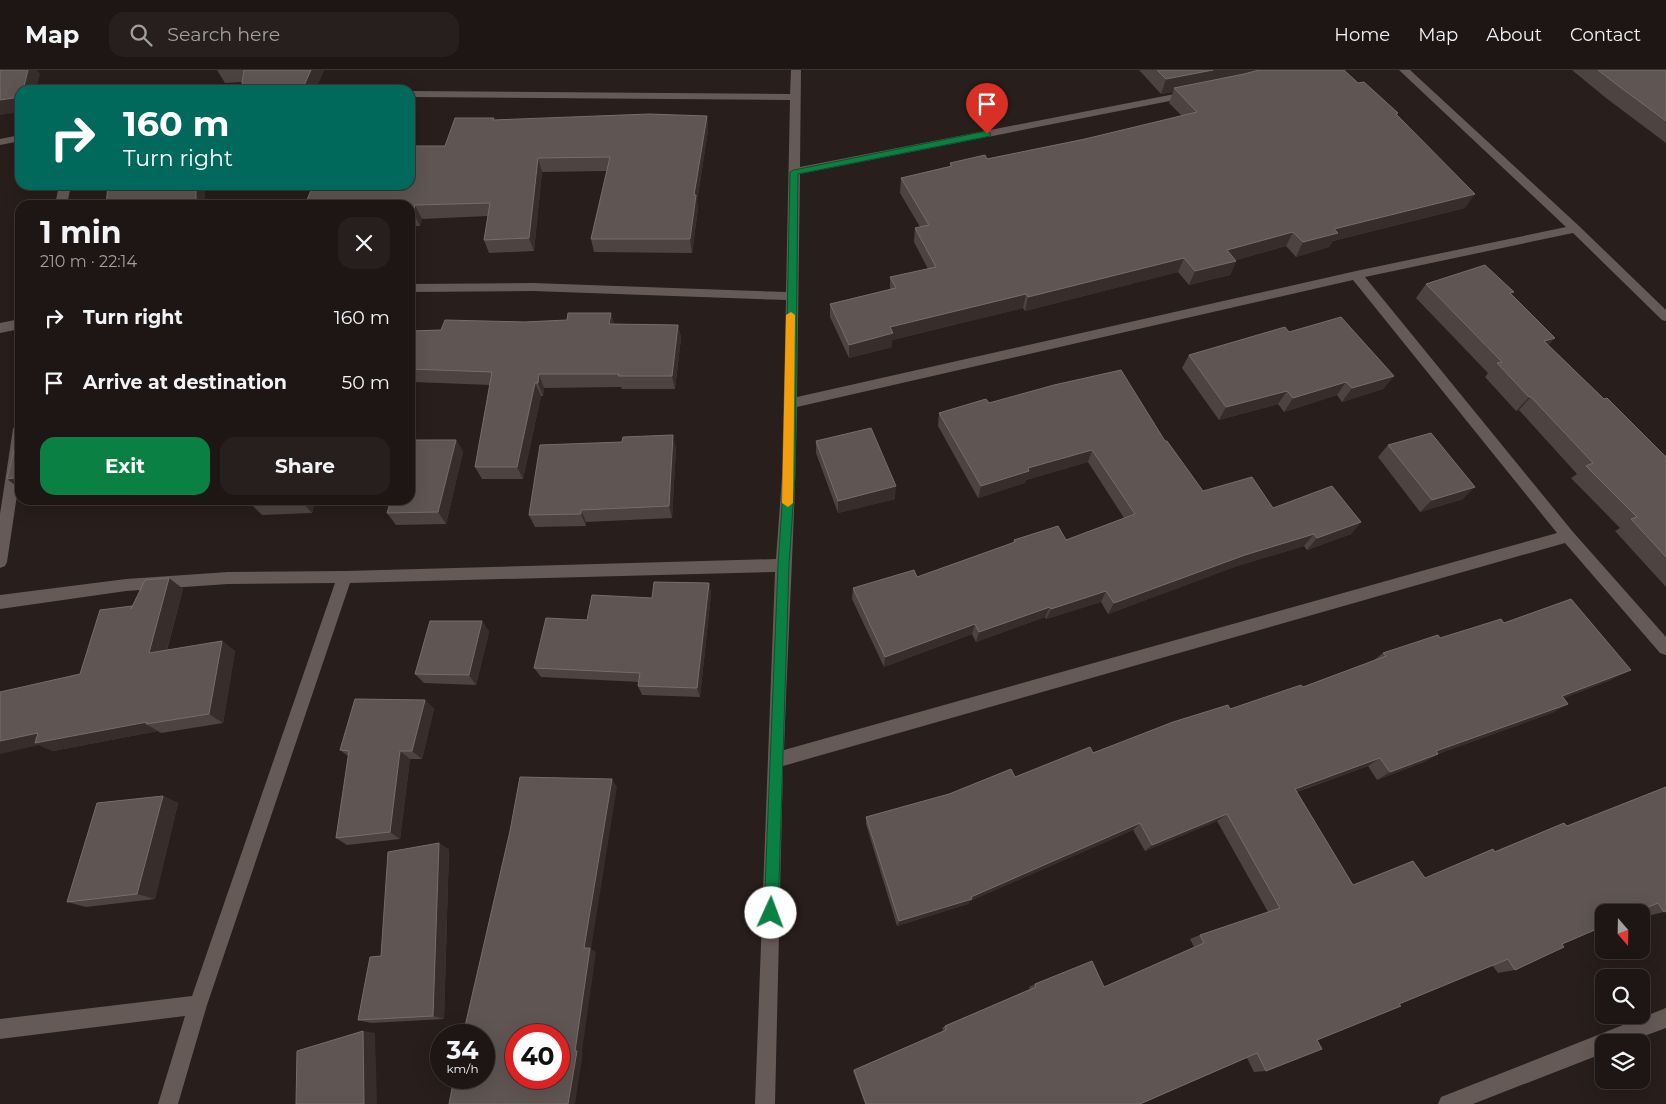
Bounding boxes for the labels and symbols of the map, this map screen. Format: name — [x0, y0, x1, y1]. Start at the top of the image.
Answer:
pin — [966, 83, 1008, 134]
position arrow — [744, 886, 796, 938]
north arrow — [1595, 904, 1650, 959]
speed limit sign: 40 — [505, 1024, 570, 1089]

